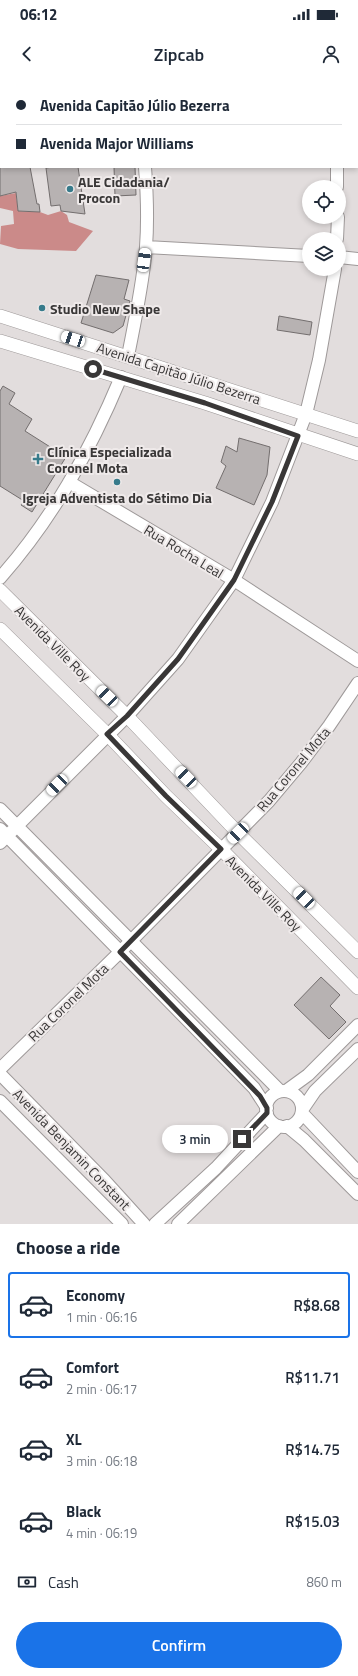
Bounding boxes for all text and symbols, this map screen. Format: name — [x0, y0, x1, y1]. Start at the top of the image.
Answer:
text: 06:12 — [20, 3, 57, 26]
text: Zipcab — [154, 41, 204, 68]
icon: back — [16, 43, 38, 65]
icon: person — [320, 43, 342, 65]
text: Avenida Capitão Júlio Bezerra — [40, 94, 230, 117]
text: Avenida Major Williams — [40, 132, 194, 155]
place label: ALE Cidadania/ Procon — [78, 171, 170, 208]
map controls — [302, 180, 346, 276]
button: locate — [302, 180, 346, 224]
marker: ALE Cidadania/ Procon — [65, 184, 75, 194]
button: layers — [302, 232, 346, 276]
car — [136, 247, 152, 273]
place label: Studio New Shape — [50, 298, 160, 319]
marker: Studio New Shape — [37, 303, 47, 313]
car — [60, 330, 86, 348]
street label: Avenida Capitão Júlio Bezerra — [94, 337, 264, 409]
route start — [84, 360, 102, 378]
place label: Clínica Especializada Coronel Mota — [47, 441, 172, 478]
marker: Clínica Especializada Coronel Mota — [32, 453, 44, 465]
marker: Igreja Adventista do Sétimo Dia — [112, 477, 122, 487]
place label: Igreja Adventista do Sétimo Dia — [22, 487, 212, 508]
street label: Rua Rocha Leal — [140, 519, 228, 583]
street label: Avenida Ville Roy — [10, 600, 96, 686]
car — [94, 683, 120, 709]
street label: Rua Coronel Mota — [251, 722, 335, 816]
car — [173, 764, 199, 790]
car — [44, 772, 70, 798]
car — [225, 820, 251, 846]
street label: Avenida Ville Roy — [221, 850, 307, 936]
car — [291, 885, 317, 911]
street label: Rua Coronel Mota — [23, 958, 113, 1046]
street label: Avenida Benjamin Constant — [8, 1084, 136, 1215]
callout: 3 min — [162, 1125, 228, 1153]
text: 3 min — [179, 1129, 211, 1149]
route end — [233, 1130, 251, 1148]
text: Choose a ride — [16, 1234, 120, 1261]
text: Economy — [66, 1284, 125, 1307]
icon: car — [18, 1287, 54, 1323]
text: R$8.68 — [294, 1294, 340, 1317]
text: 1 min · 06:16 — [66, 1307, 137, 1327]
text: Comfort — [66, 1356, 119, 1379]
icon: car — [18, 1359, 54, 1395]
text: R$11.71 — [285, 1366, 340, 1389]
text: 2 min · 06:17 — [66, 1379, 137, 1399]
text: XL — [66, 1428, 82, 1451]
icon: car — [18, 1431, 54, 1467]
text: R$14.75 — [285, 1438, 340, 1461]
text: 3 min · 06:18 — [66, 1451, 137, 1471]
text: Black — [66, 1500, 101, 1523]
icon: car — [18, 1503, 54, 1539]
text: R$15.03 — [285, 1510, 340, 1533]
text: 4 min · 06:19 — [66, 1523, 137, 1543]
icon: cash — [16, 1571, 38, 1593]
text: Cash — [48, 1571, 79, 1594]
text: 860 m — [306, 1572, 342, 1592]
button: Confirm — [16, 1622, 342, 1668]

